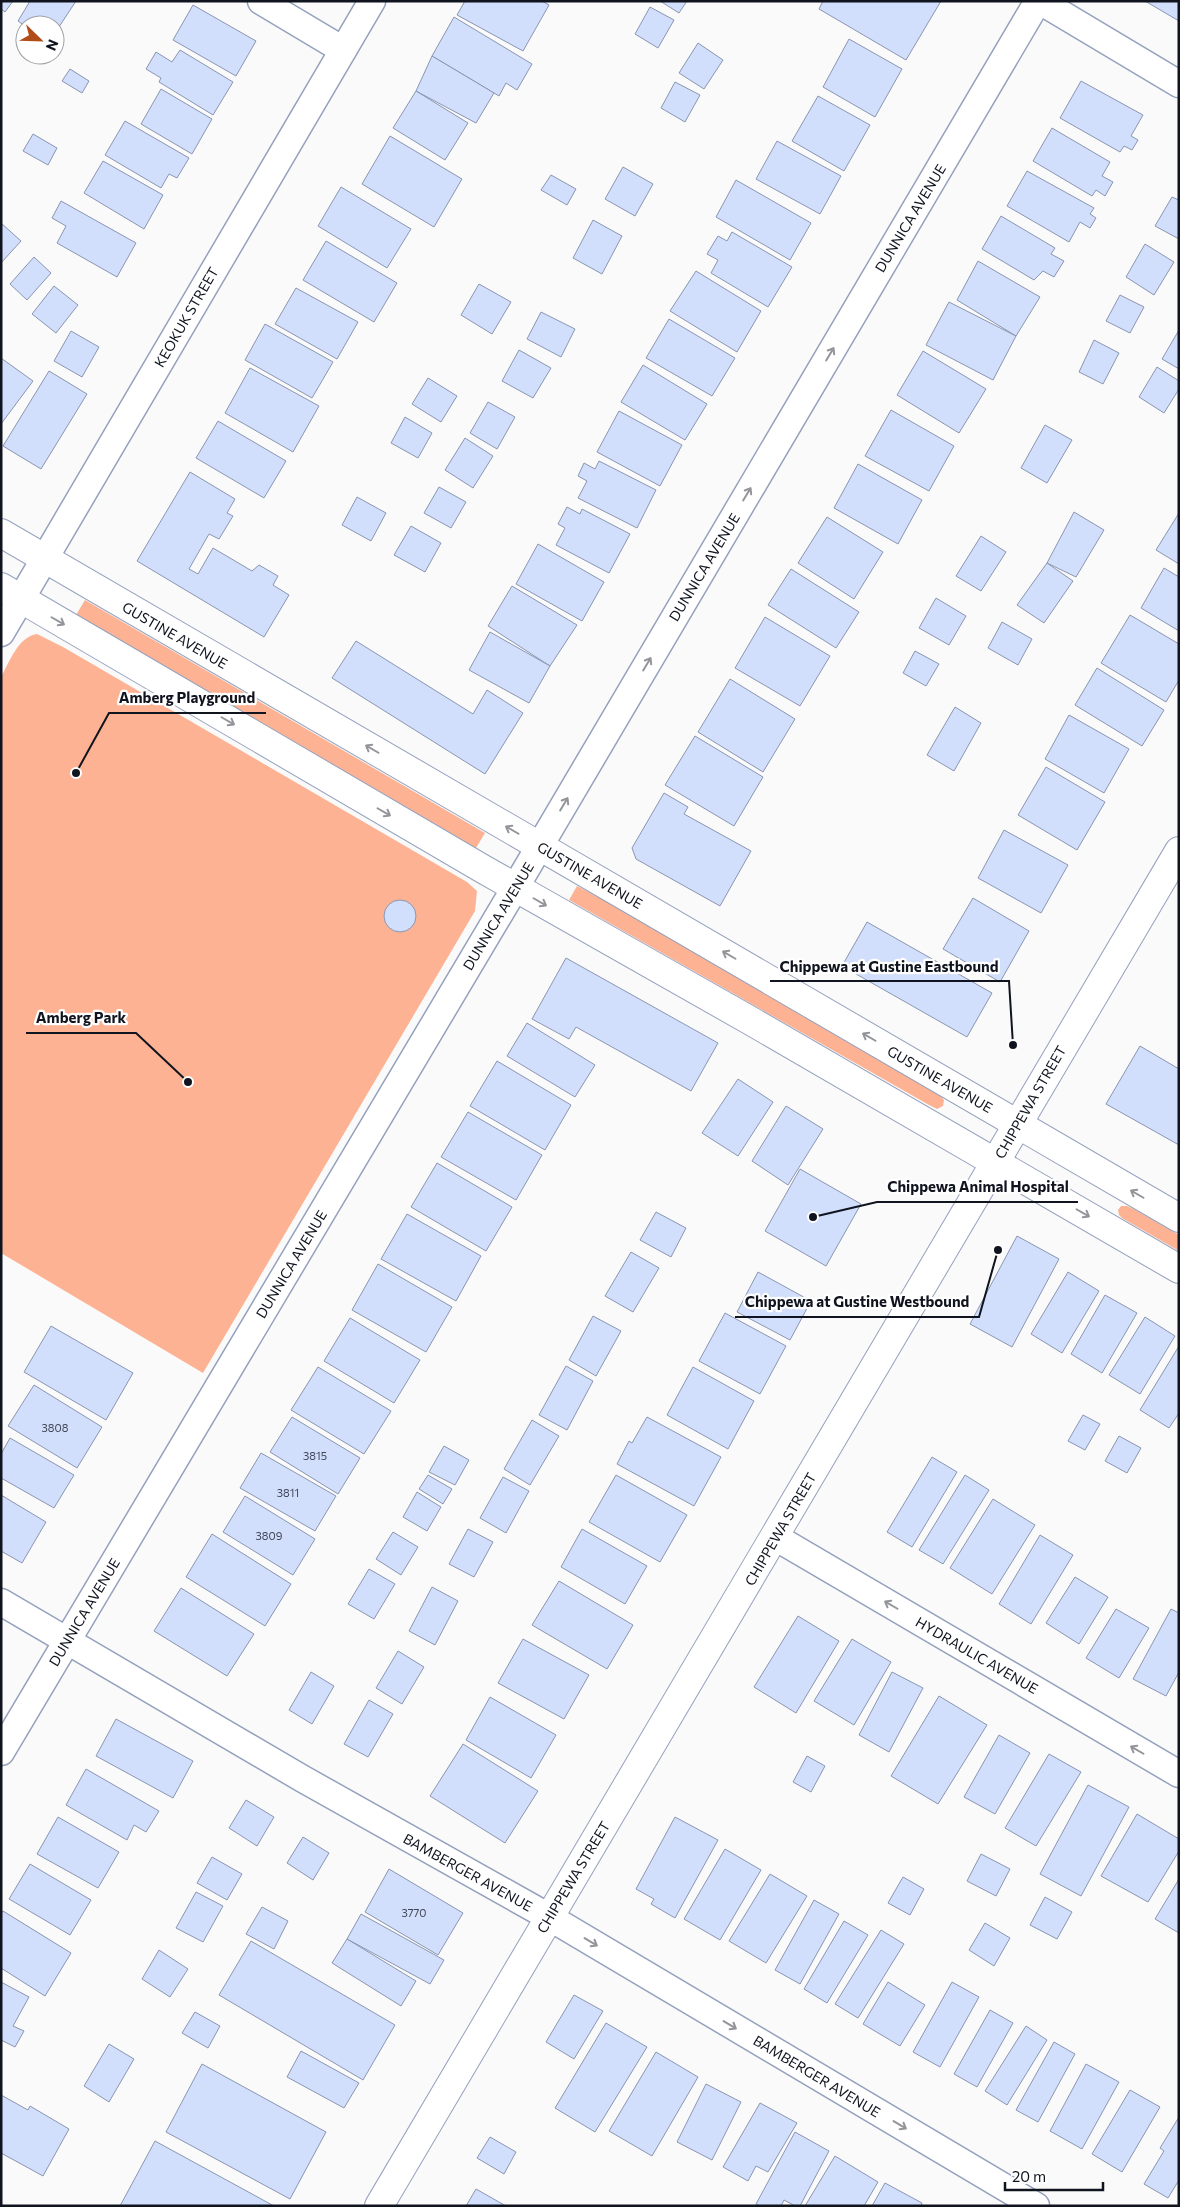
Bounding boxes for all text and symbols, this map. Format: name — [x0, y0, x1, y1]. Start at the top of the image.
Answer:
north arrow — [15, 15, 65, 65]
text: N — [43, 37, 62, 53]
street label: DUNNICA AVENUE — [871, 161, 949, 275]
street label: KEOKUK STREET — [150, 264, 222, 370]
one-way arrow — [825, 347, 835, 361]
one-way arrow — [743, 487, 753, 501]
street label: DUNNICA AVENUE — [665, 510, 743, 624]
street label: GUSTINE AVENUE — [119, 598, 231, 672]
one-way arrow — [51, 617, 65, 627]
one-way arrow — [642, 657, 652, 671]
callout: Amberg Playground — [109, 683, 266, 713]
text: Amberg Playground — [119, 688, 255, 706]
one-way arrow — [221, 717, 235, 727]
one-way arrow — [365, 743, 380, 753]
one-way arrow — [560, 797, 570, 811]
one-way arrow — [376, 808, 391, 817]
one-way arrow — [506, 825, 520, 835]
street label: GUSTINE AVENUE — [534, 838, 646, 912]
street label: DUNNICA AVENUE — [459, 859, 537, 973]
one-way arrow — [532, 897, 547, 907]
one-way arrow — [722, 950, 736, 960]
callout: Chippewa at Gustine Eastbound — [770, 951, 1009, 981]
text: Chippewa at Gustine Eastbound — [780, 957, 999, 975]
callout: Amberg Park — [26, 1003, 136, 1033]
text: Amberg Park — [36, 1008, 127, 1026]
one-way arrow — [863, 1032, 877, 1042]
street label: GUSTINE AVENUE — [884, 1042, 996, 1116]
street label: CHIPPEWA STREET — [991, 1043, 1069, 1161]
callout: Chippewa Animal Hospital — [877, 1172, 1078, 1202]
text: Chippewa Animal Hospital — [887, 1177, 1069, 1195]
one-way arrow — [1130, 1188, 1144, 1198]
street label: DUNNICA AVENUE — [252, 1207, 330, 1321]
one-way arrow — [1075, 1208, 1089, 1218]
callout: Chippewa at Gustine Westbound — [735, 1287, 979, 1317]
text: Chippewa at Gustine Westbound — [745, 1292, 969, 1310]
house number: 3808 — [42, 1421, 69, 1434]
house number: 3815 — [303, 1449, 327, 1462]
street label: CHIPPEWA STREET — [741, 1470, 819, 1588]
house number: 3811 — [277, 1486, 299, 1499]
house number: 3809 — [256, 1529, 283, 1542]
street label: DUNNICA AVENUE — [45, 1555, 123, 1669]
one-way arrow — [884, 1600, 899, 1610]
street label: HYDRAULIC AVENUE — [913, 1613, 1041, 1697]
one-way arrow — [1130, 1744, 1144, 1754]
street label: CHIPPEWA STREET — [533, 1818, 613, 1936]
street label: BAMBERGER AVENUE — [401, 1829, 535, 1915]
house number: 3770 — [402, 1906, 427, 1919]
one-way arrow — [583, 1938, 597, 1948]
one-way arrow — [723, 2020, 737, 2030]
street label: BAMBERGER AVENUE — [751, 2031, 883, 2121]
one-way arrow — [893, 2121, 907, 2131]
scale bar — [1005, 2160, 1102, 2192]
text: 20 m — [1012, 2167, 1046, 2185]

